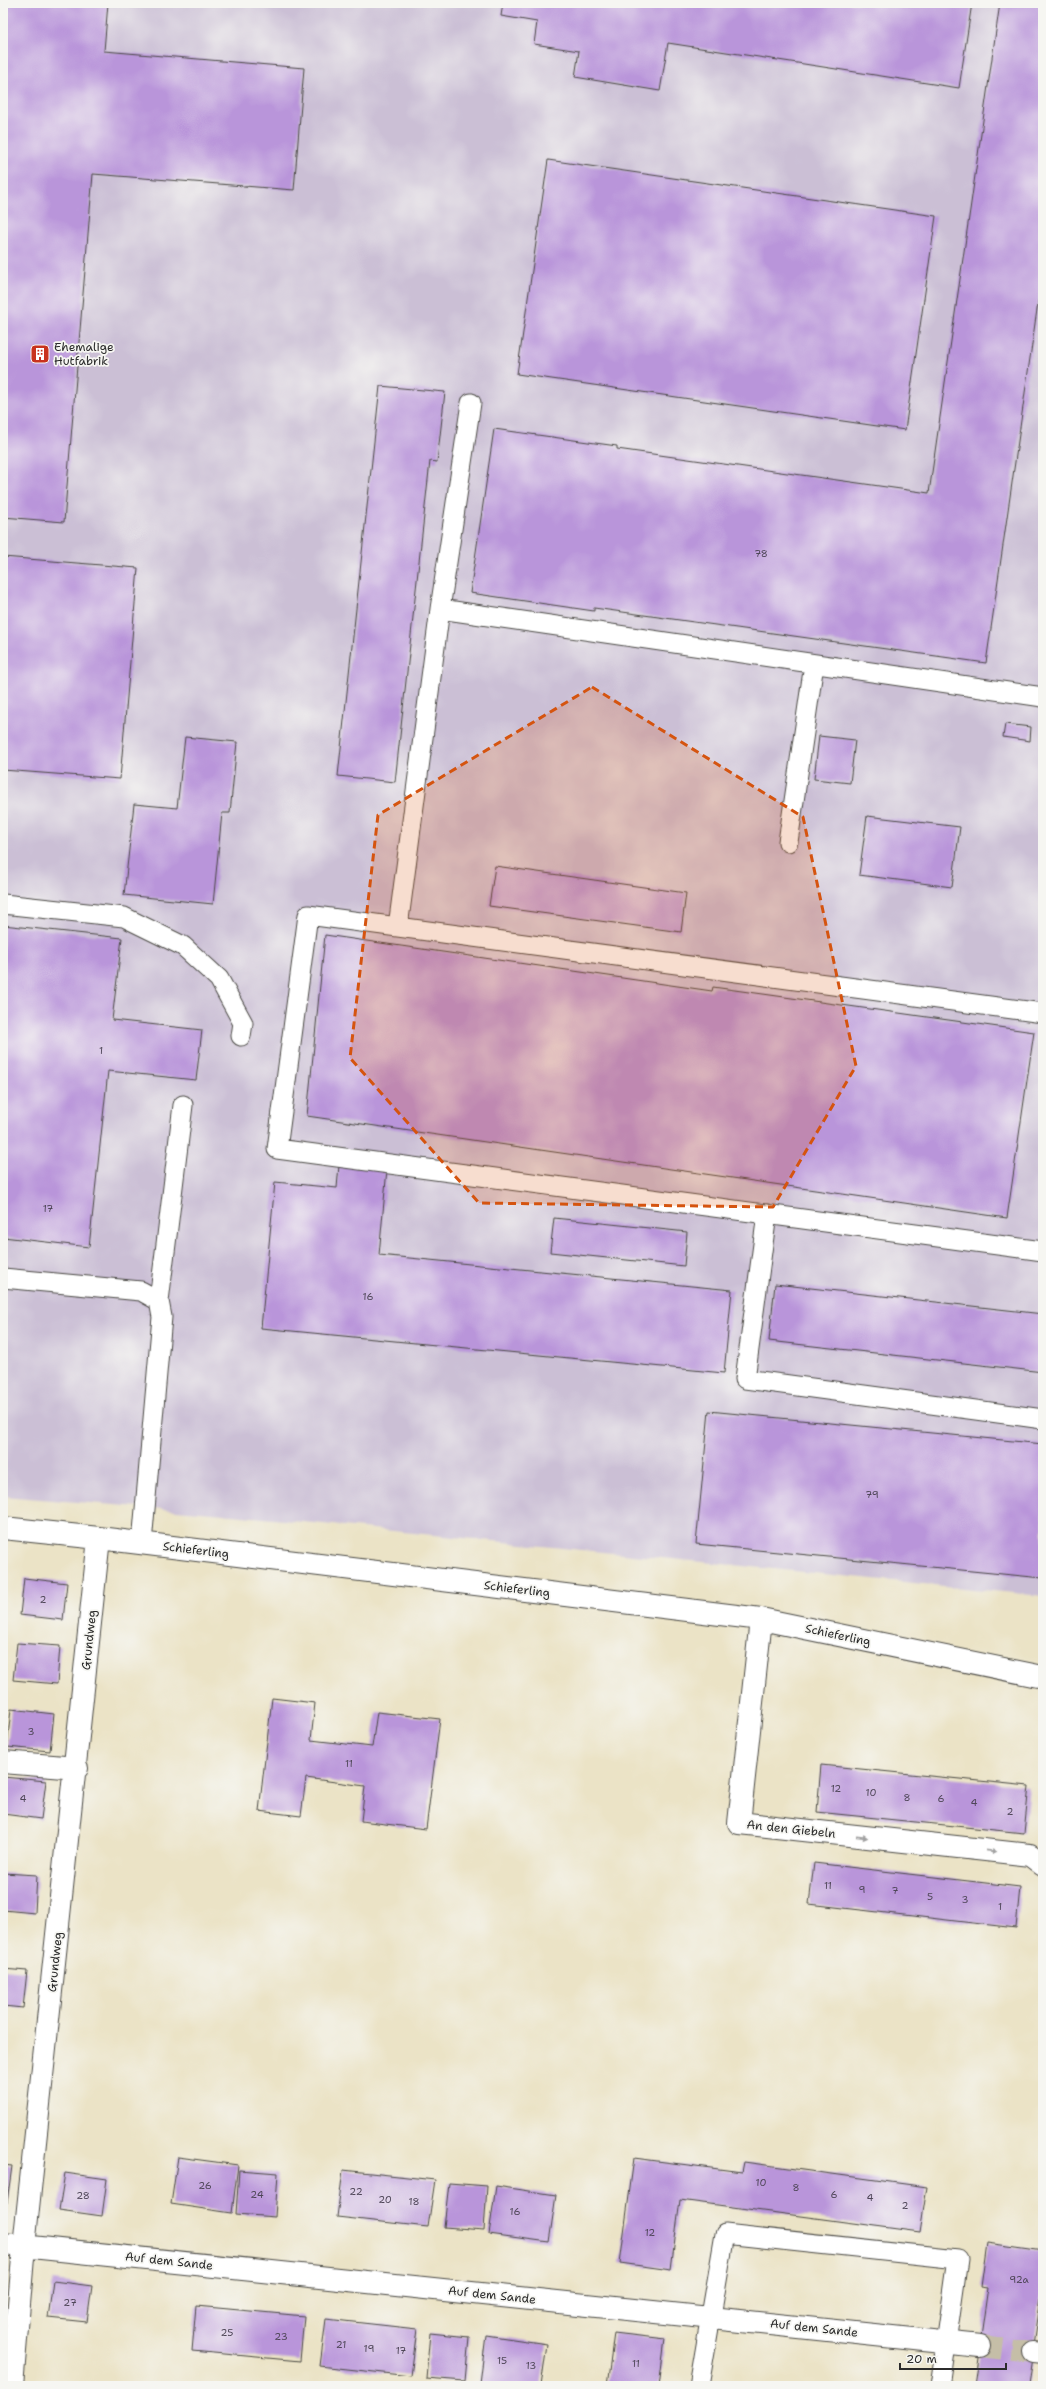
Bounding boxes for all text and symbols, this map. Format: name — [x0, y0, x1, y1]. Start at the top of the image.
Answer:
place label: Ehemalige Hutfabrik — [54, 339, 114, 369]
building icon: Ehemalige Hutfabrik — [29, 343, 51, 365]
house number: 78 — [754, 547, 768, 560]
house number: 1 — [99, 1044, 103, 1057]
house number: 17 — [43, 1202, 53, 1215]
house number: 16 — [363, 1290, 373, 1303]
house number: 79 — [865, 1488, 879, 1501]
street label: Schieferling — [162, 1538, 230, 1562]
street label: Schieferling — [483, 1577, 551, 1601]
house number: 2 — [40, 1593, 47, 1606]
street label: Grundweg — [78, 1609, 100, 1671]
street label: Schieferling — [804, 1620, 872, 1650]
house number: 3 — [28, 1725, 35, 1738]
house number: 11 — [345, 1757, 353, 1770]
house number: 12 — [831, 1782, 841, 1795]
house number: 10 — [866, 1786, 876, 1799]
house number: 8 — [904, 1791, 911, 1804]
house number: 4 — [20, 1792, 27, 1805]
house number: 6 — [938, 1792, 945, 1805]
house number: 4 — [971, 1796, 978, 1809]
house number: 2 — [1007, 1805, 1014, 1818]
street label: An den Giebeln — [746, 1816, 836, 1842]
one-way arrow — [855, 1834, 868, 1840]
one-way arrow — [985, 1848, 997, 1854]
house number: 11 — [824, 1879, 832, 1892]
house number: 9 — [859, 1883, 866, 1896]
house number: 7 — [892, 1884, 899, 1897]
house number: 5 — [927, 1890, 933, 1903]
house number: 3 — [962, 1893, 969, 1906]
house number: 1 — [998, 1900, 1002, 1913]
street label: Grundweg — [44, 1931, 66, 1993]
house number: 10 — [756, 2176, 766, 2189]
house number: 26 — [198, 2179, 212, 2192]
house number: 8 — [793, 2181, 800, 2194]
house number: 22 — [349, 2185, 363, 2198]
house number: 24 — [250, 2188, 264, 2201]
house number: 6 — [831, 2188, 838, 2201]
house number: 28 — [76, 2189, 90, 2202]
house number: 4 — [867, 2191, 874, 2204]
house number: 20 — [378, 2193, 392, 2206]
house number: 18 — [408, 2195, 420, 2208]
house number: 2 — [902, 2199, 909, 2212]
house number: 16 — [510, 2205, 520, 2218]
house number: 12 — [645, 2226, 655, 2239]
street label: Auf dem Sande — [124, 2248, 214, 2274]
house number: 92a — [1009, 2273, 1029, 2286]
street label: Auf dem Sande — [447, 2282, 537, 2308]
house number: 27 — [63, 2296, 77, 2309]
street label: Auf dem Sande — [769, 2315, 859, 2341]
house number: 25 — [221, 2326, 233, 2339]
house number: 23 — [274, 2330, 288, 2343]
house number: 21 — [336, 2338, 346, 2351]
house number: 19 — [364, 2342, 374, 2355]
house number: 17 — [396, 2344, 406, 2357]
scale bar — [900, 2345, 1006, 2371]
text: 20 m — [906, 2351, 937, 2367]
house number: 15 — [497, 2354, 507, 2367]
house number: 11 — [632, 2357, 640, 2370]
house number: 13 — [526, 2359, 536, 2372]

